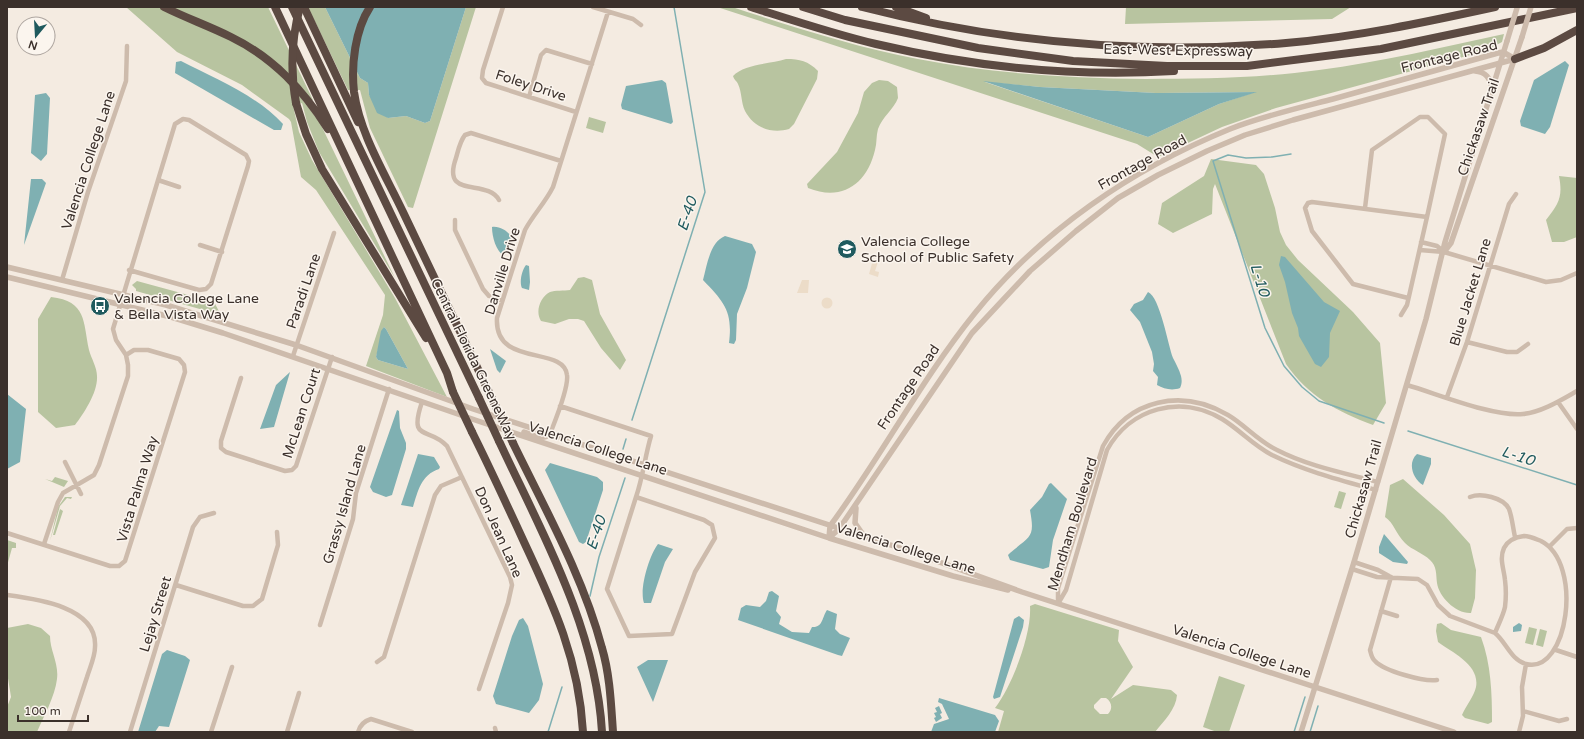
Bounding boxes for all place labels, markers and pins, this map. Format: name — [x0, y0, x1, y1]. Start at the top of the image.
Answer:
place label: Valencia College School of Public Safety — [861, 233, 1014, 266]
school or university icon: Valencia College School of Public Safety — [836, 238, 858, 260]
place label: Valencia College Lane & Bella Vista Way — [114, 290, 259, 323]
bus stop icon: Valencia College Lane & Bella Vista Way — [89, 295, 111, 317]

